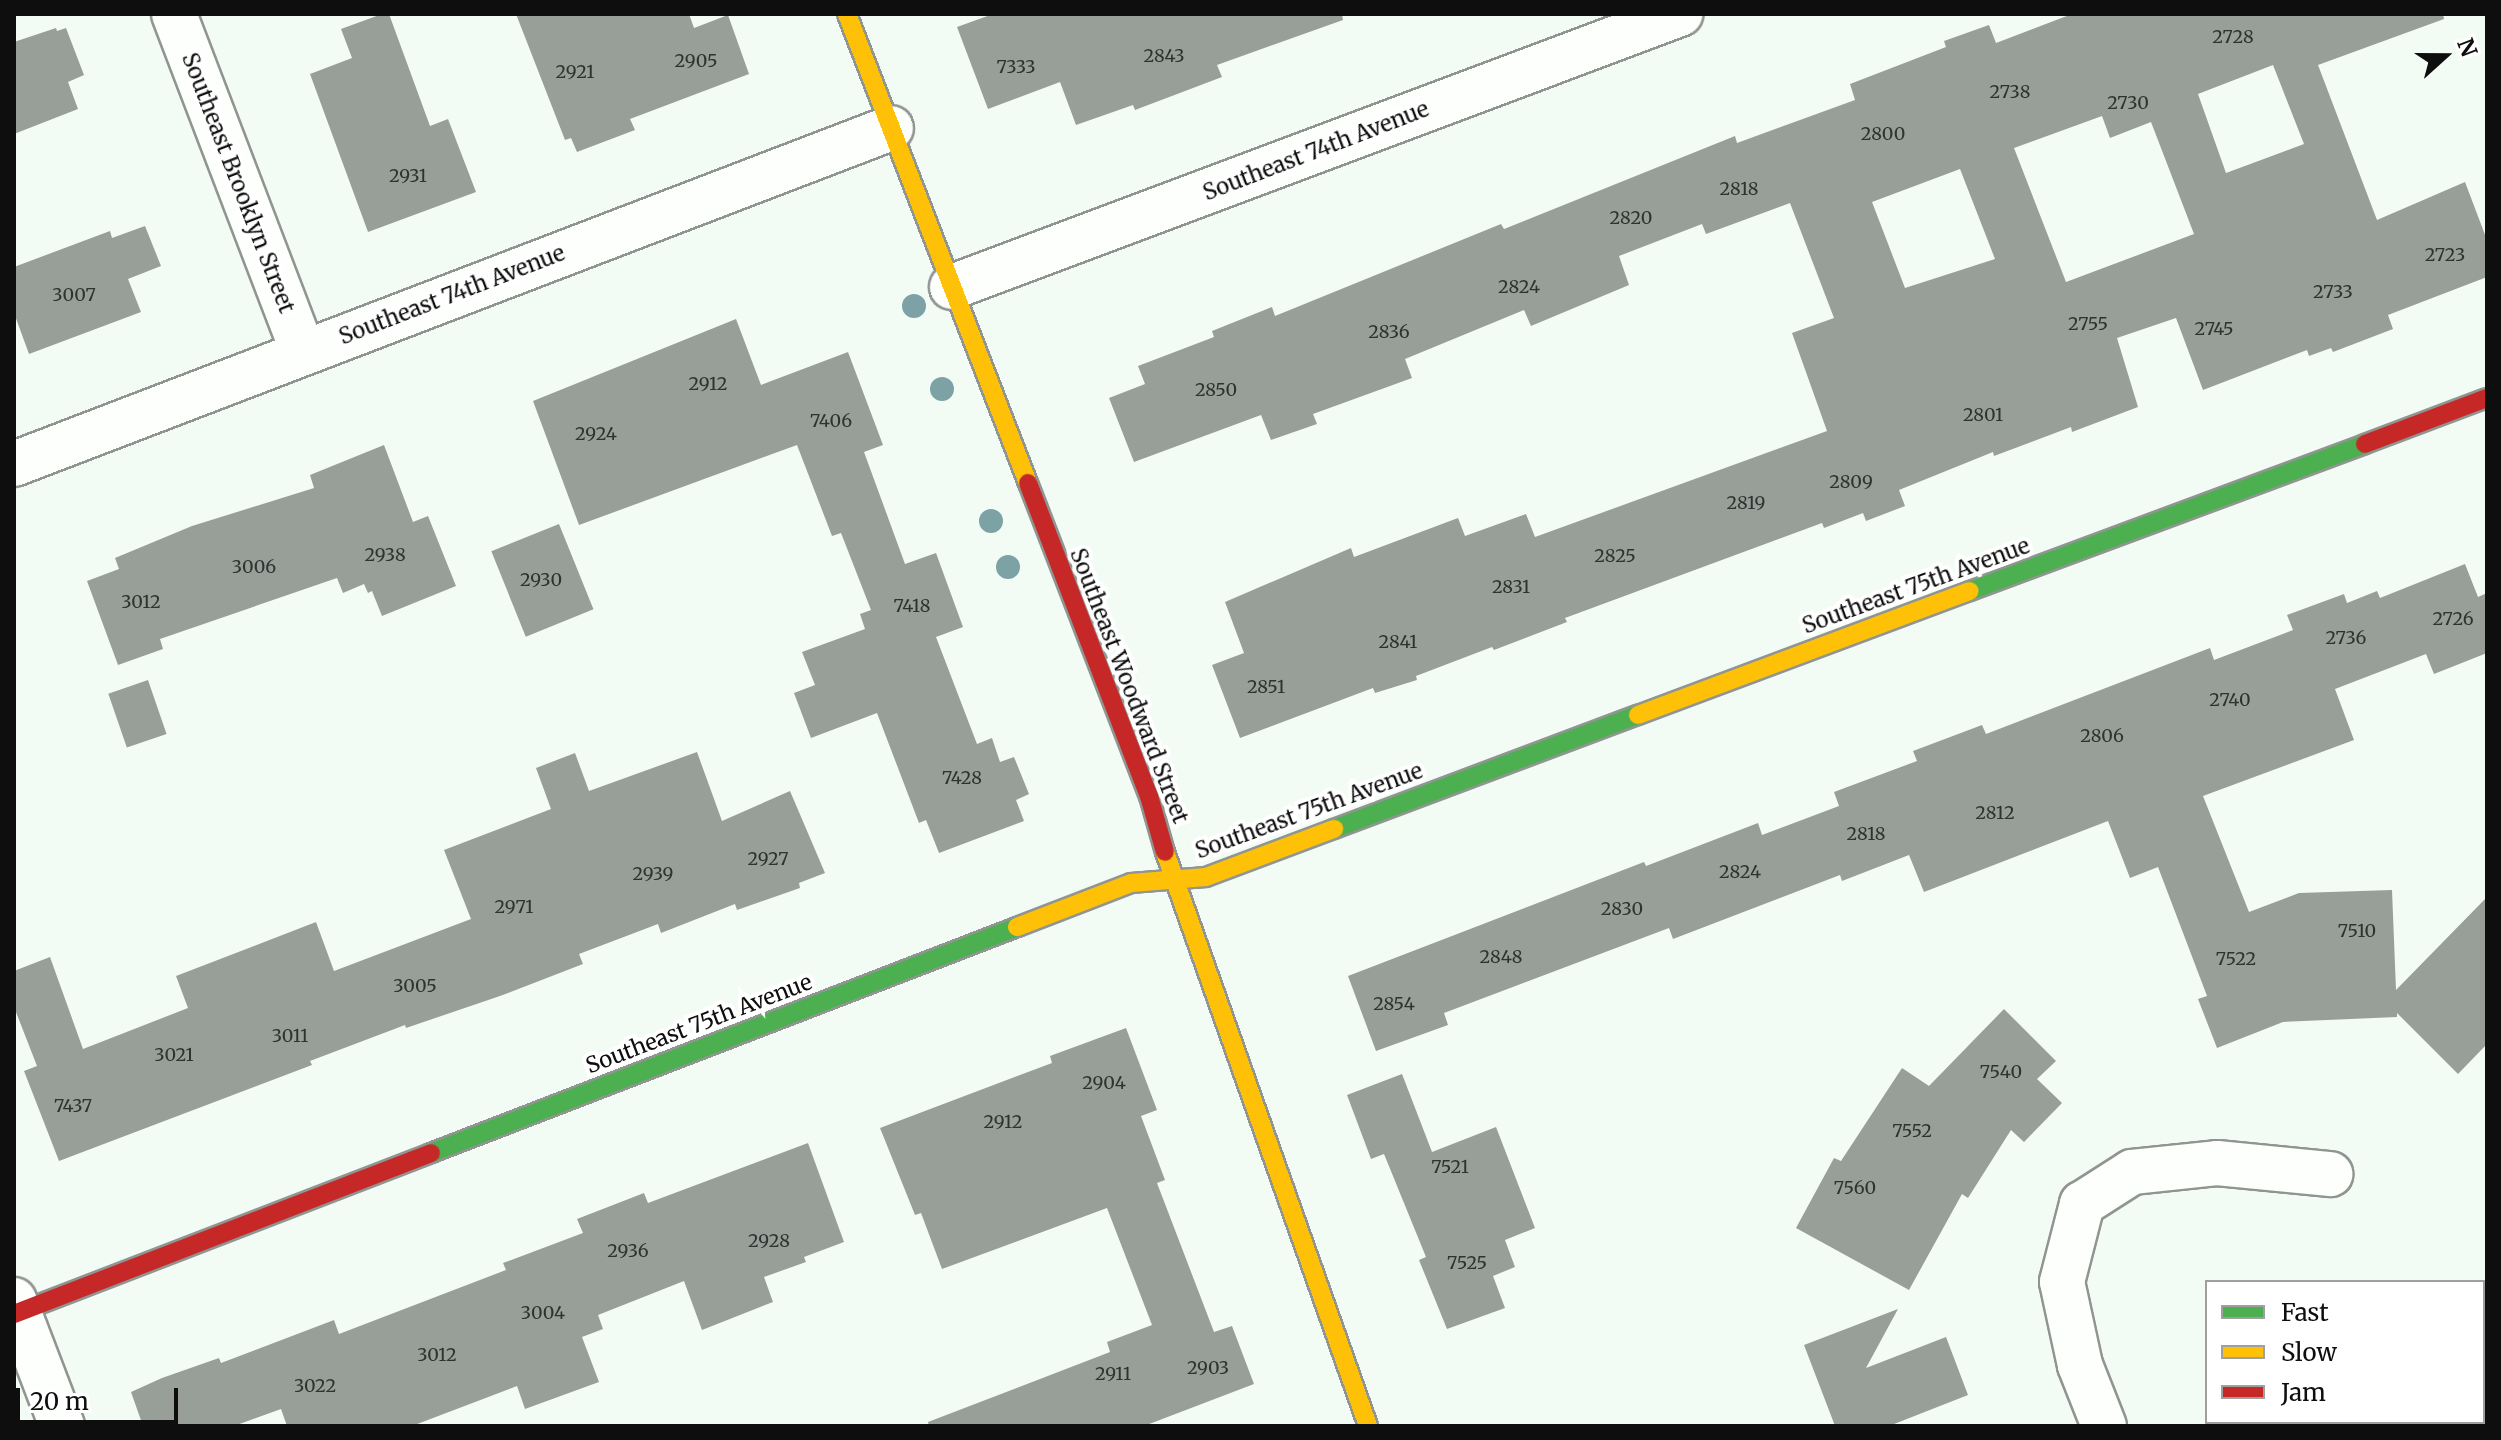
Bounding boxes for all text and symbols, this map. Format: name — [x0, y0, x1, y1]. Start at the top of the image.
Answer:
north arrow — [2405, 16, 2485, 96]
house number: 2728 — [2212, 26, 2254, 48]
text: N — [2451, 34, 2484, 61]
house number: 2843 — [1144, 45, 1184, 67]
street label: Southeast Brooklyn Street — [176, 49, 300, 317]
house number: 2905 — [675, 50, 717, 72]
house number: 7333 — [996, 56, 1036, 78]
house number: 2921 — [556, 61, 594, 83]
house number: 2738 — [1990, 81, 2030, 103]
house number: 2730 — [2107, 92, 2149, 114]
street label: Southeast 74th Avenue — [1199, 96, 1433, 206]
house number: 2800 — [1861, 123, 1905, 145]
house number: 2931 — [389, 165, 427, 187]
house number: 2818 — [1720, 178, 1758, 200]
house number: 2820 — [1610, 207, 1652, 229]
street label: Southeast 74th Avenue — [335, 240, 569, 350]
house number: 2723 — [2425, 244, 2465, 266]
house number: 2824 — [1498, 276, 1540, 298]
house number: 2733 — [2313, 281, 2353, 303]
house number: 3007 — [52, 284, 96, 306]
house number: 2755 — [2068, 313, 2108, 335]
house number: 2745 — [2195, 318, 2233, 340]
house number: 2836 — [1368, 321, 1410, 343]
house number: 2912 — [688, 373, 728, 395]
house number: 2850 — [1195, 379, 1237, 401]
house number: 2801 — [1963, 404, 2003, 426]
house number: 7406 — [810, 410, 852, 432]
house number: 2924 — [575, 423, 617, 445]
house number: 2809 — [1829, 471, 1873, 493]
house number: 2819 — [1727, 492, 1765, 514]
street label: Southeast 75th Avenue — [1799, 533, 2033, 639]
house number: 2938 — [364, 544, 406, 566]
street label: Southeast Woodward Street — [1064, 545, 1194, 827]
house number: 2825 — [1594, 545, 1636, 567]
house number: 3006 — [232, 556, 276, 578]
house number: 2930 — [520, 569, 562, 591]
house number: 2831 — [1492, 576, 1530, 598]
house number: 3012 — [121, 591, 161, 613]
house number: 7418 — [894, 595, 930, 617]
house number: 2726 — [2432, 608, 2474, 630]
house number: 2736 — [2326, 627, 2366, 649]
house number: 2841 — [1378, 631, 1418, 653]
house number: 2851 — [1247, 676, 1285, 698]
house number: 2740 — [2209, 689, 2251, 711]
house number: 2806 — [2080, 725, 2124, 747]
street label: Southeast 75th Avenue — [1192, 758, 1426, 864]
house number: 7428 — [942, 767, 982, 789]
house number: 2812 — [1975, 802, 2015, 824]
house number: 2818 — [1847, 823, 1885, 845]
house number: 2927 — [748, 848, 788, 870]
house number: 2824 — [1719, 861, 1761, 883]
house number: 2939 — [632, 863, 674, 885]
house number: 2971 — [495, 896, 533, 918]
house number: 2830 — [1601, 898, 1643, 920]
house number: 7510 — [2338, 920, 2376, 942]
house number: 2848 — [1480, 946, 1522, 968]
house number: 7522 — [2216, 948, 2256, 970]
street label: Southeast 75th Avenue — [582, 969, 816, 1079]
house number: 3005 — [393, 975, 437, 997]
house number: 2854 — [1373, 993, 1415, 1015]
house number: 3011 — [272, 1025, 308, 1047]
house number: 3021 — [154, 1044, 194, 1066]
house number: 7540 — [1980, 1061, 2022, 1083]
house number: 2904 — [1082, 1072, 1126, 1094]
house number: 7437 — [54, 1095, 92, 1117]
house number: 2912 — [983, 1111, 1023, 1133]
house number: 7552 — [1892, 1120, 1932, 1142]
house number: 7521 — [1431, 1156, 1469, 1178]
house number: 7560 — [1834, 1177, 1876, 1199]
house number: 2928 — [748, 1230, 790, 1252]
house number: 2936 — [607, 1240, 649, 1262]
house number: 7525 — [1447, 1252, 1487, 1274]
legend — [2205, 1280, 2485, 1424]
text: Fast — [2281, 1297, 2329, 1328]
house number: 3004 — [521, 1302, 565, 1324]
text: Slow — [2281, 1337, 2337, 1368]
house number: 3012 — [417, 1344, 457, 1366]
house number: 2903 — [1187, 1357, 1229, 1379]
house number: 2911 — [1095, 1363, 1131, 1385]
scale bar — [20, 1372, 182, 1422]
house number: 3022 — [294, 1375, 336, 1397]
text: Jam — [2281, 1377, 2326, 1408]
text: 20 m — [30, 1386, 89, 1417]

